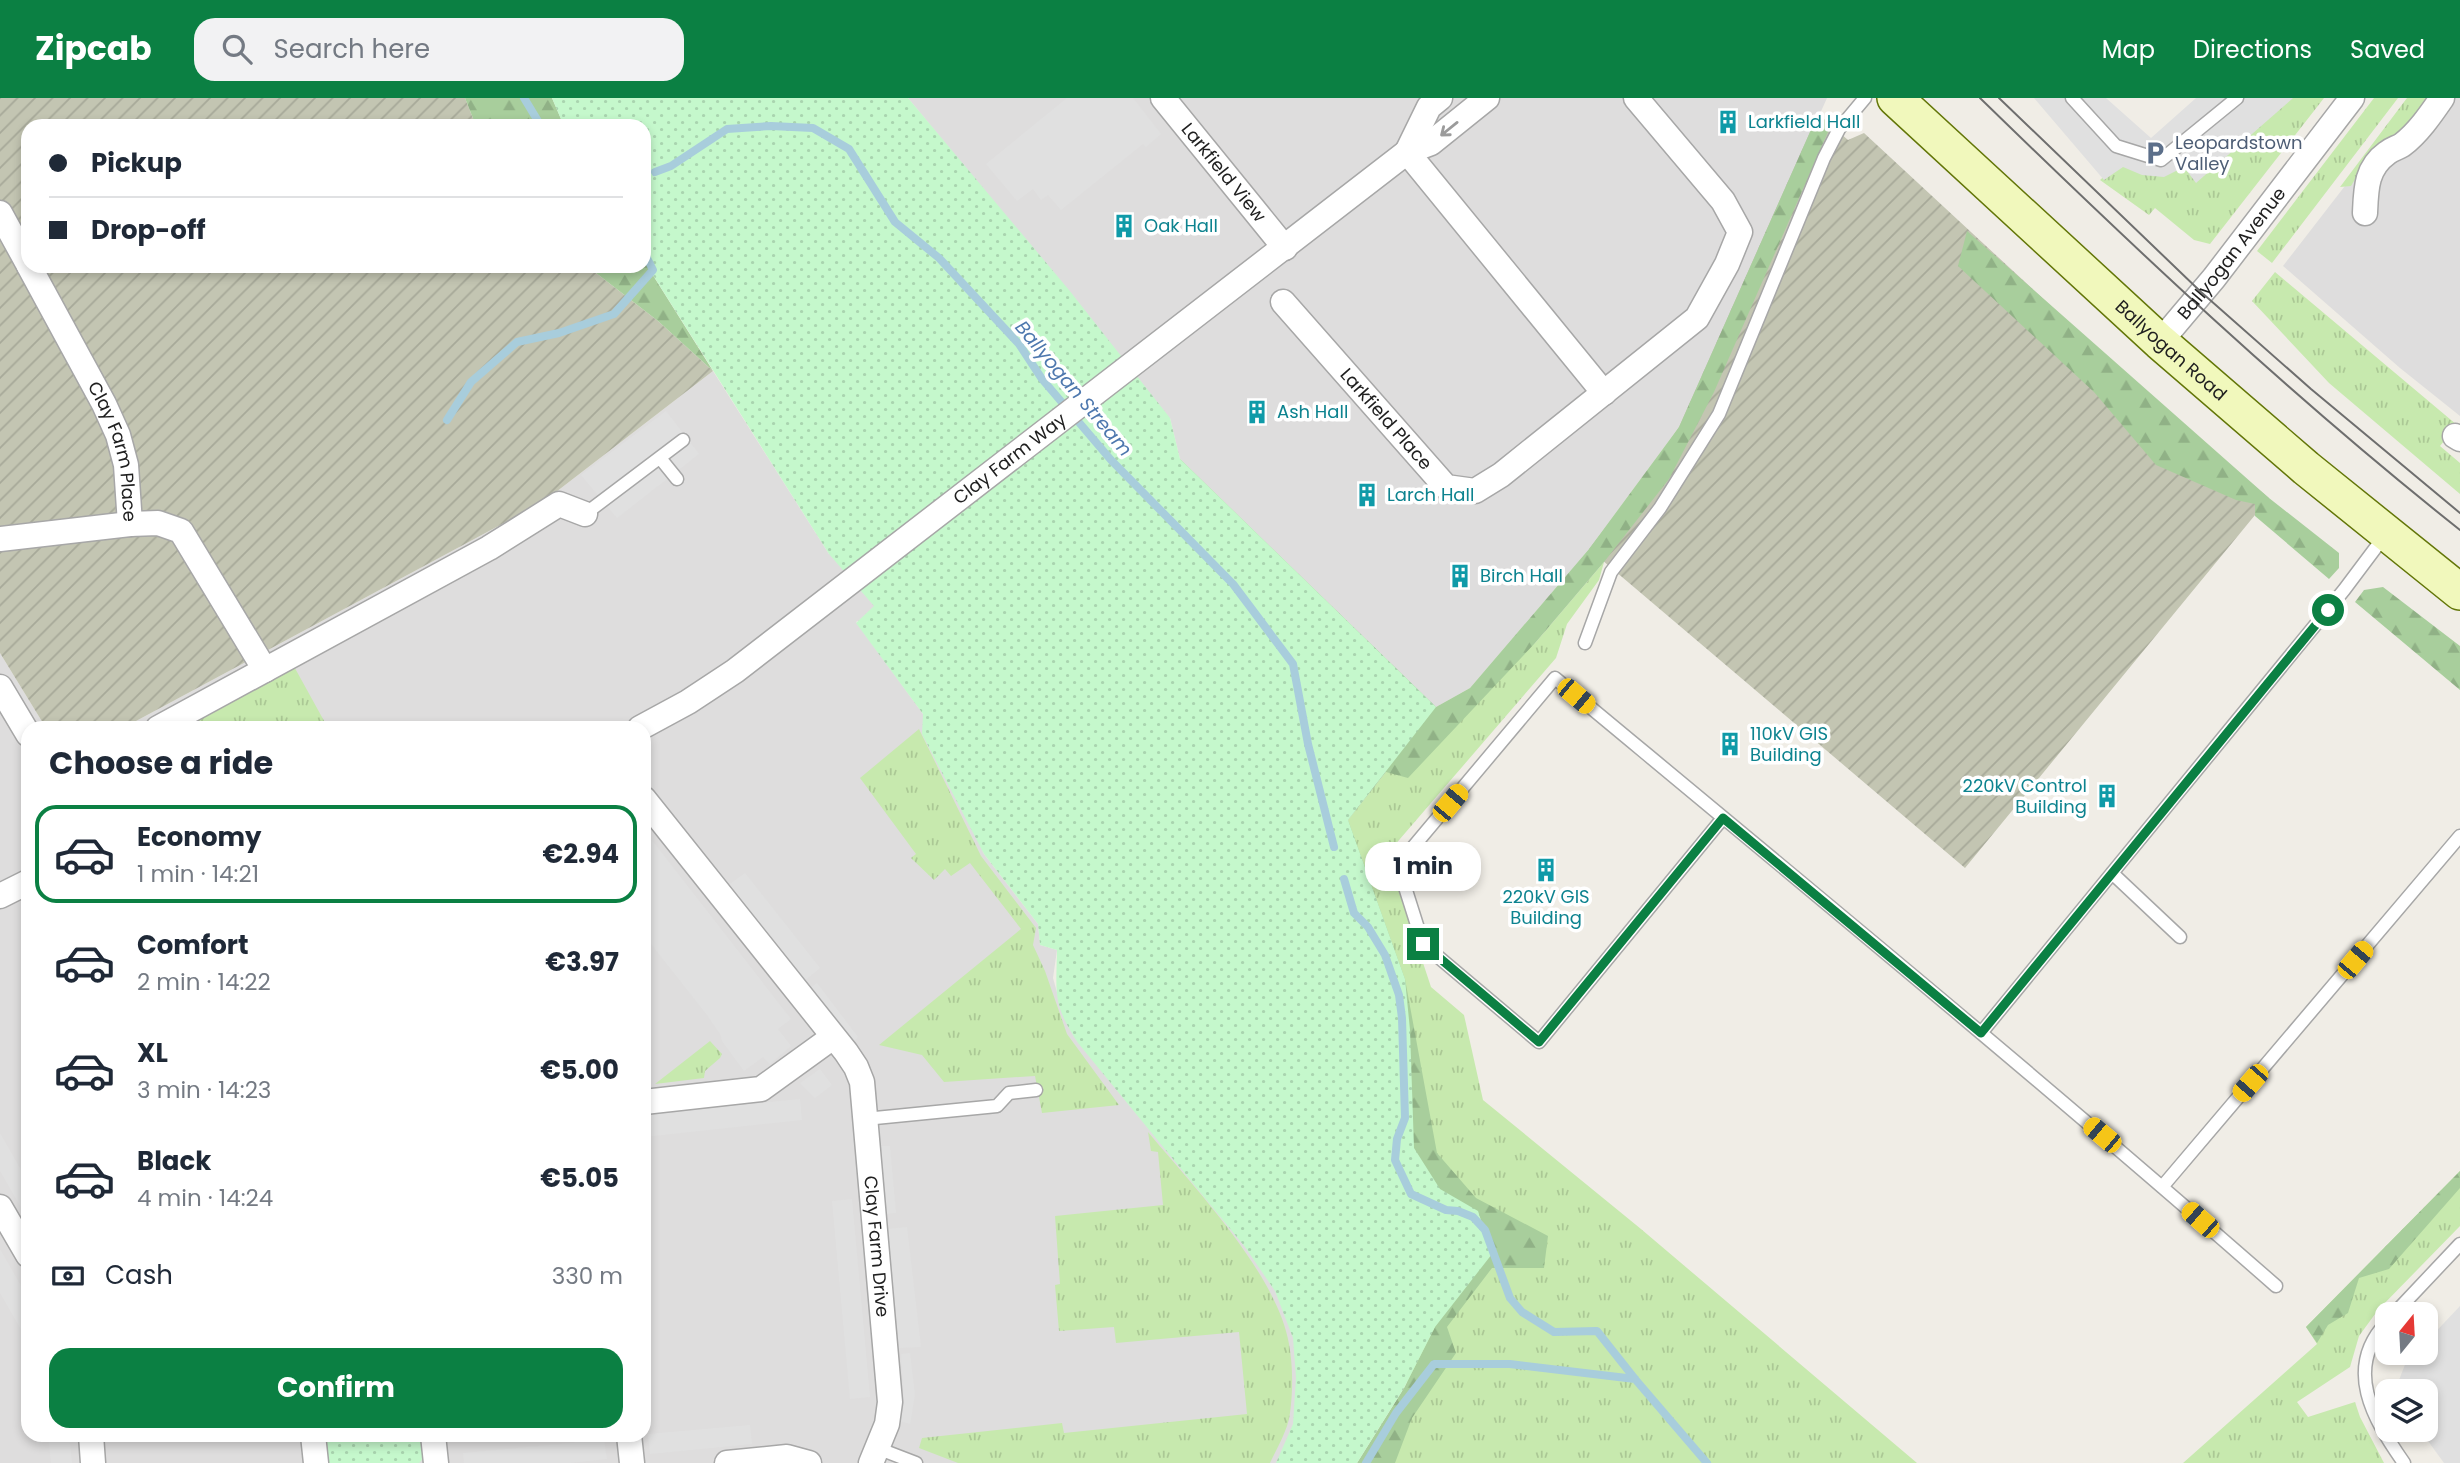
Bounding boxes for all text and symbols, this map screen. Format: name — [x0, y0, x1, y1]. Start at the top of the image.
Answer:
search box — [194, 18, 684, 81]
text: Zipcab — [35, 25, 152, 72]
icon: search — [218, 30, 256, 68]
text: Search here — [274, 31, 430, 67]
text: Map — [2102, 33, 2155, 66]
text: Directions — [2193, 33, 2312, 66]
text: Saved — [2350, 33, 2425, 66]
building icon: Larkfield Hall — [1714, 108, 1742, 136]
place label: Larkfield Hall — [1748, 109, 1860, 134]
street label: Larkfield View — [1176, 117, 1272, 227]
one-way arrow — [1440, 121, 1458, 136]
place label: Leopardstown Valley — [2175, 130, 2302, 176]
parking icon: Leopardstown Valley — [2141, 139, 2169, 167]
text: Pickup — [91, 145, 182, 181]
street label: Ballyogan Avenue — [2171, 182, 2291, 325]
text: Drop-off — [91, 212, 206, 248]
building icon: Oak Hall — [1110, 212, 1138, 240]
place label: Oak Hall — [1144, 213, 1218, 238]
street label: Ballyogan Road — [2110, 294, 2232, 406]
water label: Ballyogan Stream — [1009, 315, 1138, 462]
street label: Larkfield Place — [1335, 362, 1438, 475]
street label: Clay Farm Place — [82, 377, 143, 523]
building icon: Ash Hall — [1243, 398, 1271, 426]
place label: Ash Hall — [1277, 399, 1348, 424]
street label: Clay Farm Way — [948, 407, 1071, 510]
building icon: Larch Hall — [1353, 481, 1381, 509]
place label: Larch Hall — [1387, 482, 1474, 507]
building icon: Birch Hall — [1446, 562, 1474, 590]
place label: Birch Hall — [1480, 563, 1563, 588]
route start — [2312, 594, 2344, 626]
car — [1554, 674, 1599, 718]
place label: 110kV GIS Building — [1750, 721, 1828, 767]
building icon: 110kV GIS Building — [1716, 730, 1744, 758]
text: Choose a ride — [49, 740, 273, 785]
place label: 220kV Control Building — [1963, 773, 2087, 819]
car — [1429, 780, 1472, 826]
building icon: 220kV Control Building — [2093, 782, 2121, 810]
text: Economy — [137, 819, 261, 855]
icon: car — [53, 823, 116, 886]
text: €2.94 — [543, 836, 619, 872]
callout: 1 min — [1365, 842, 1481, 892]
text: 1 min — [1393, 850, 1453, 882]
building icon: 220kV GIS Building — [1532, 856, 1560, 884]
text: 1 min · 14:21 — [137, 858, 259, 890]
place label: 220kV GIS Building — [1502, 884, 1590, 930]
text: Comfort — [137, 927, 249, 963]
route end — [1407, 928, 1439, 960]
icon: car — [53, 931, 116, 994]
car — [2334, 937, 2377, 983]
text: €3.97 — [545, 944, 619, 980]
text: 2 min · 14:22 — [137, 966, 271, 998]
text: XL — [137, 1035, 168, 1071]
icon: car — [53, 1039, 116, 1102]
text: €5.00 — [540, 1052, 619, 1088]
car — [2229, 1060, 2272, 1106]
text: 3 min · 14:23 — [137, 1074, 271, 1106]
car — [2080, 1113, 2125, 1157]
text: Black — [137, 1143, 211, 1179]
icon: car — [53, 1147, 116, 1210]
text: €5.05 — [540, 1160, 619, 1196]
street label: Clay Farm Drive — [858, 1175, 896, 1318]
text: 4 min · 14:24 — [137, 1182, 273, 1214]
car — [2178, 1198, 2223, 1242]
icon: cash — [49, 1257, 87, 1295]
text: Cash — [105, 1257, 173, 1293]
text: 330 m — [552, 1260, 623, 1292]
north arrow — [2375, 1302, 2438, 1365]
map controls — [2375, 1302, 2438, 1442]
button: Confirm — [49, 1348, 623, 1428]
button: layers — [2375, 1379, 2438, 1442]

